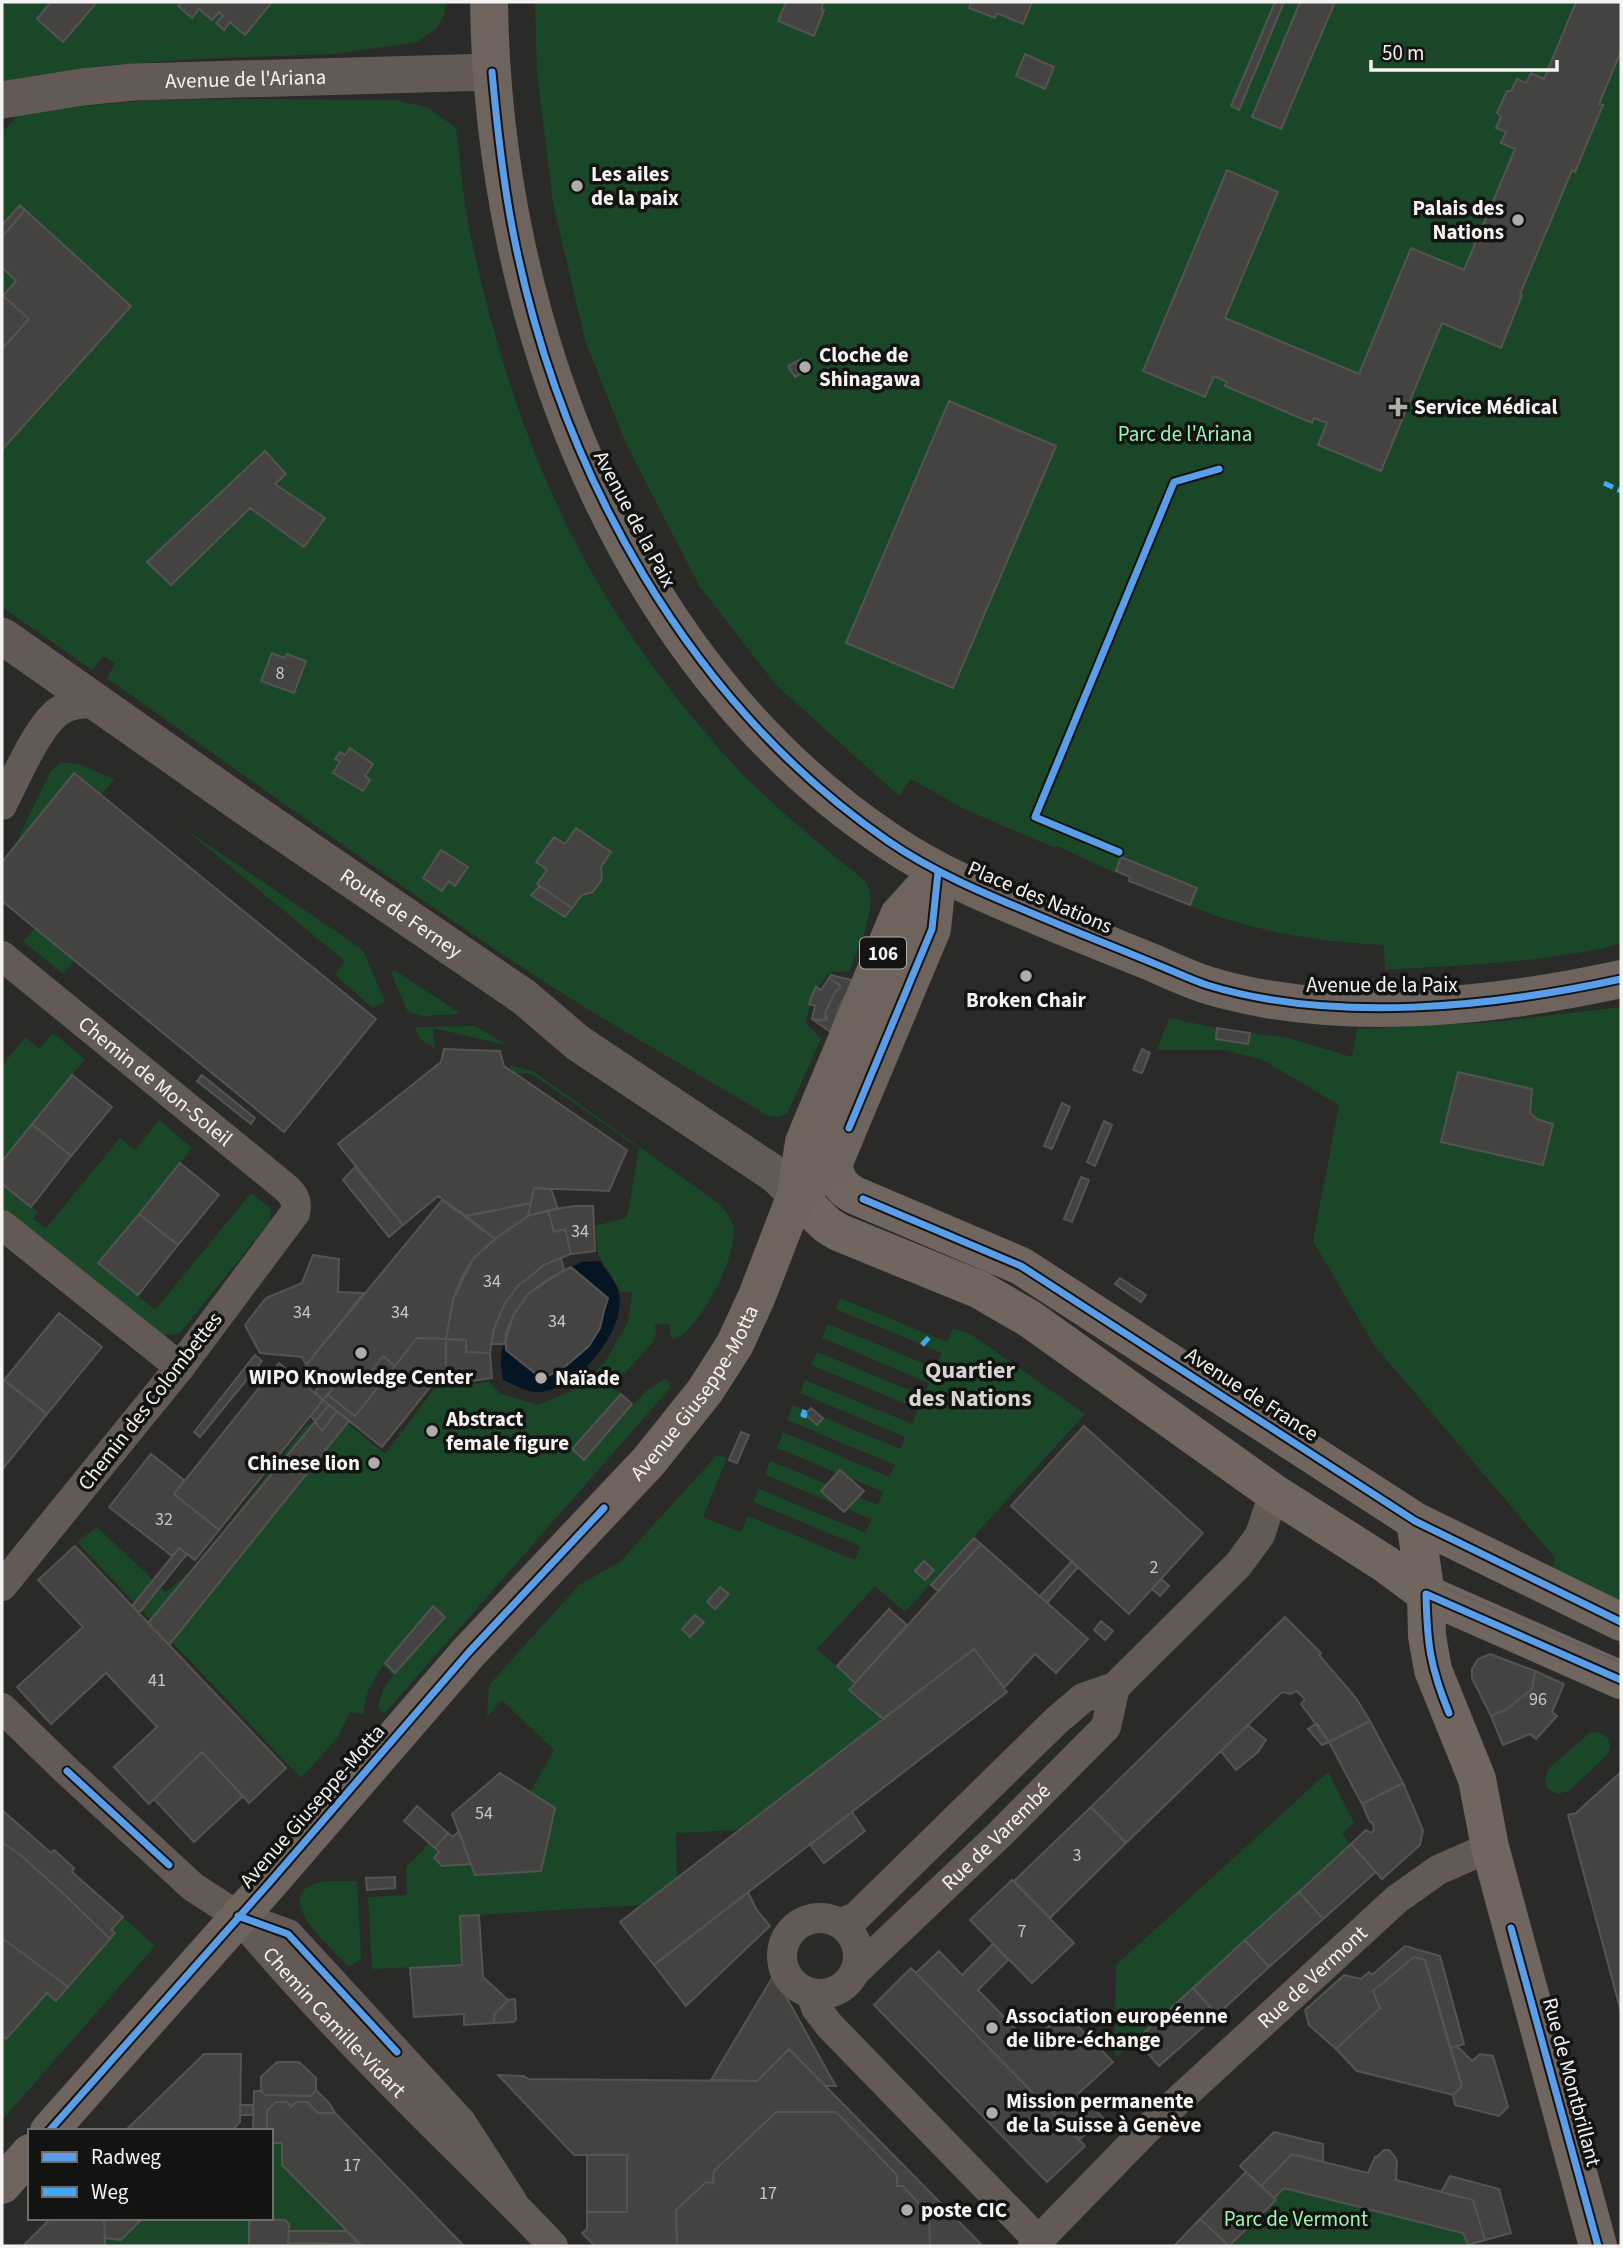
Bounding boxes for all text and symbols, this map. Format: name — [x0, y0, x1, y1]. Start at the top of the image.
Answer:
scale bar — [1371, 28, 1556, 72]
text: 50 m — [1382, 38, 1424, 68]
street label: Avenue de l'Ariana — [165, 62, 327, 96]
place label: Les ailes de la paix — [591, 159, 679, 213]
marker: Les ailes de la paix — [569, 178, 585, 194]
place label: Palais des Nations — [1413, 193, 1504, 247]
marker: Palais des Nations — [1510, 212, 1526, 228]
place label: Cloche de Shinagawa — [819, 340, 921, 394]
marker: Cloche de Shinagawa — [797, 359, 813, 375]
place label: Service Médical — [1414, 392, 1558, 422]
marker: Service Médical — [1388, 397, 1408, 417]
park label: Parc de l'Ariana — [1118, 419, 1252, 449]
street label: Avenue de la Paix — [586, 445, 684, 593]
house number: 8 — [276, 661, 285, 686]
street label: Place des Nations — [963, 853, 1117, 941]
street label: Route de Ferney — [334, 861, 468, 966]
road number: 106 — [860, 937, 906, 968]
marker: Broken Chair — [1018, 968, 1034, 984]
street label: Avenue de la Paix — [1306, 970, 1458, 1000]
place label: Broken Chair — [966, 985, 1087, 1015]
street label: Chemin de Mon-Soleil — [72, 1009, 239, 1153]
house number: 34 — [571, 1219, 589, 1244]
house number: 34 — [483, 1269, 501, 1294]
house number: 34 — [293, 1300, 311, 1325]
house number: 34 — [391, 1300, 409, 1325]
street label: Avenue Giuseppe-Motta — [623, 1300, 766, 1487]
street label: Chemin des Colombettes — [71, 1305, 229, 1497]
house number: 34 — [548, 1309, 566, 1334]
street label: Avenue de France — [1179, 1340, 1325, 1448]
marker: WIPO Knowledge Center — [353, 1345, 369, 1361]
district label: Quartier des Nations — [908, 1353, 1032, 1416]
place label: WIPO Knowledge Center — [249, 1362, 474, 1392]
place label: Naïade — [555, 1363, 620, 1393]
marker: Naïade — [533, 1370, 549, 1386]
place label: Abstract female figure — [445, 1404, 569, 1458]
marker: Abstract female figure — [424, 1423, 440, 1439]
place label: Chinese lion — [247, 1448, 360, 1478]
marker: Chinese lion — [366, 1455, 382, 1471]
house number: 32 — [155, 1507, 173, 1532]
house number: 2 — [1150, 1555, 1159, 1580]
house number: 41 — [148, 1668, 166, 1693]
house number: 96 — [1529, 1687, 1547, 1712]
street label: Avenue Giuseppe-Motta — [232, 1718, 392, 1894]
street label: Rue de Varembé — [935, 1776, 1057, 1897]
house number: 54 — [475, 1801, 493, 1826]
house number: 3 — [1073, 1843, 1082, 1868]
street label: Rue de Vermont — [1251, 1918, 1374, 2035]
house number: 7 — [1018, 1919, 1027, 1944]
street label: Chemin Camille-Vidart — [256, 1940, 413, 2105]
street label: Rue de Montbrillant — [1535, 1994, 1609, 2170]
place label: Association européenne de libre-échange — [1005, 2001, 1228, 2055]
marker: Association européenne de libre-échange — [984, 2020, 1000, 2036]
place label: Mission permanente de la Suisse à Genève — [1006, 2086, 1202, 2140]
marker: Mission permanente de la Suisse à Genève — [984, 2105, 1000, 2121]
legend — [28, 2129, 273, 2220]
text: Radweg — [91, 2142, 161, 2172]
house number: 17 — [343, 2153, 361, 2178]
text: Weg — [91, 2177, 129, 2207]
house number: 17 — [759, 2181, 777, 2206]
place label: poste CIC — [921, 2195, 1007, 2225]
marker: poste CIC — [899, 2202, 915, 2218]
park label: Parc de Vermont — [1224, 2204, 1368, 2234]

